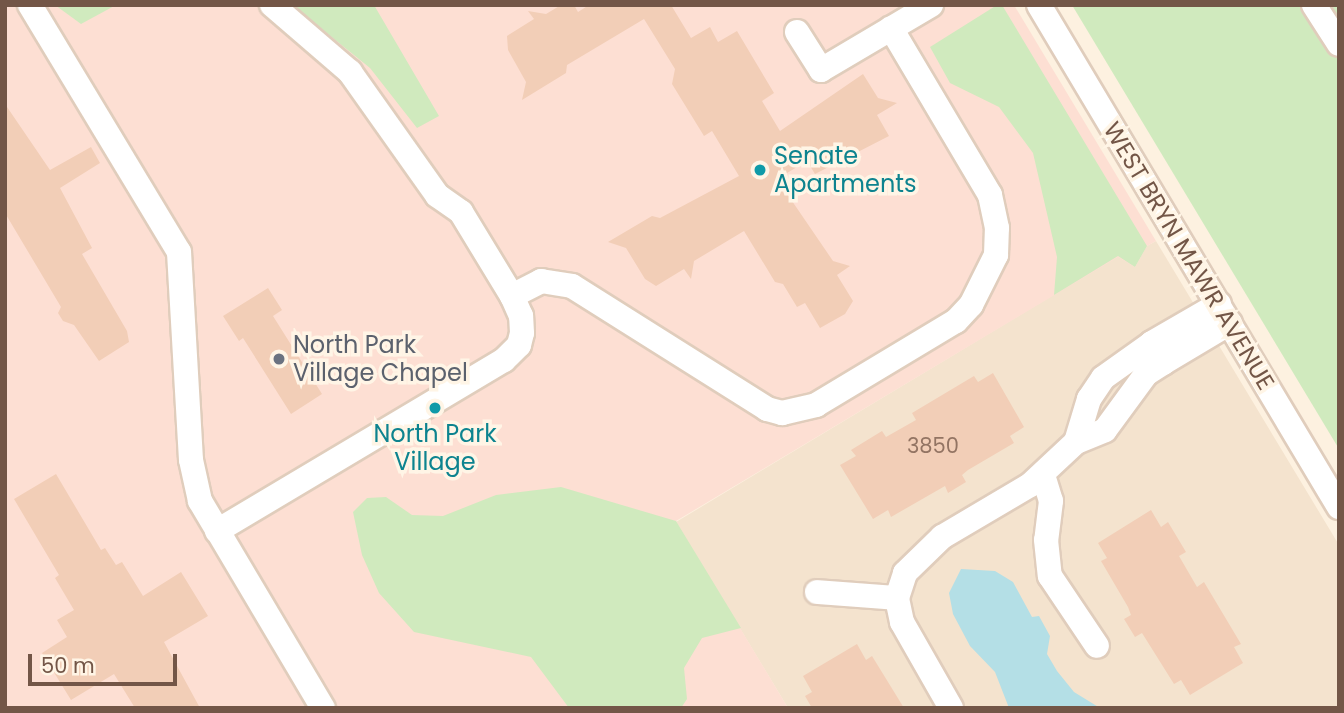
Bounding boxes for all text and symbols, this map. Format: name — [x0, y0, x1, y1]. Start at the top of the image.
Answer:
street label: WEST BRYN MAWR AVENUE — [1098, 117, 1280, 395]
place label: Senate Apartments — [774, 142, 917, 198]
marker: Senate Apartments — [752, 162, 768, 178]
place label: North Park Village Chapel — [293, 331, 468, 387]
marker: North Park Village Chapel — [271, 351, 287, 367]
marker: North Park Village — [427, 400, 443, 416]
place label: North Park Village — [373, 420, 497, 476]
house number: 3850 — [907, 433, 959, 459]
scale bar — [32, 640, 180, 684]
text: 50 m — [41, 651, 95, 680]

